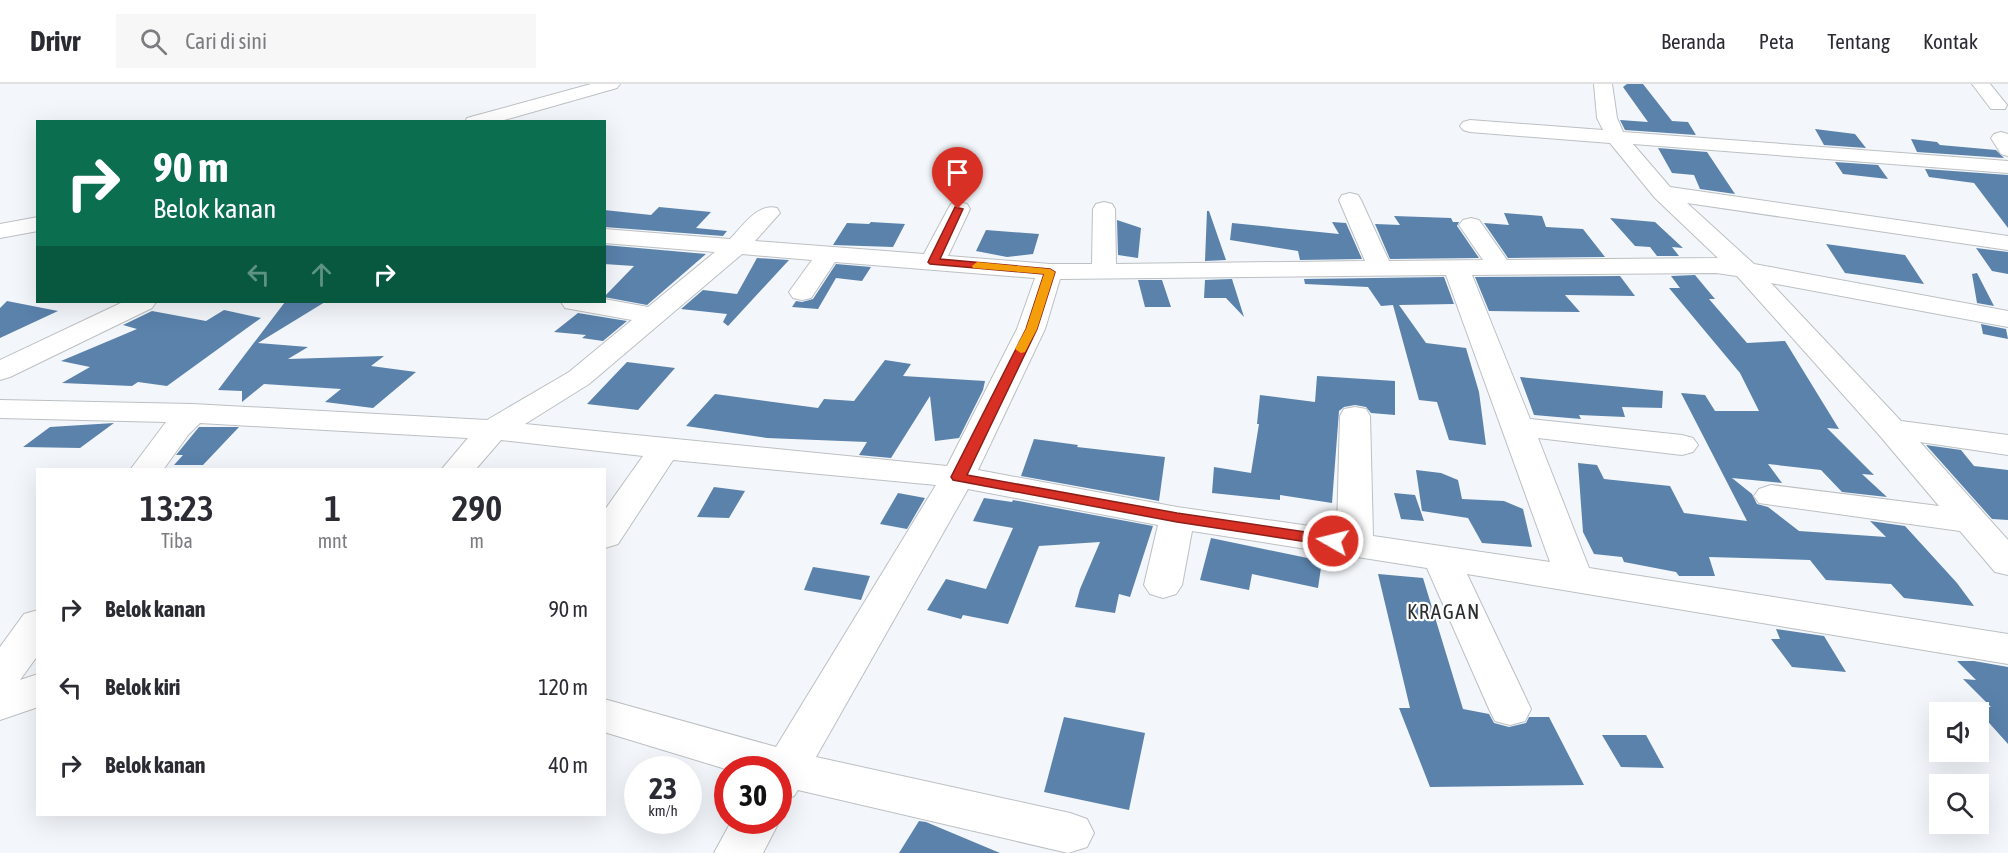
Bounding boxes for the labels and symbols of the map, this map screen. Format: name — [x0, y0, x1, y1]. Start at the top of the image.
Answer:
pin — [932, 147, 983, 209]
position arrow — [1301, 509, 1365, 573]
district label: KRAGAN — [1407, 599, 1481, 623]
speed limit sign: 30 — [714, 756, 792, 834]

